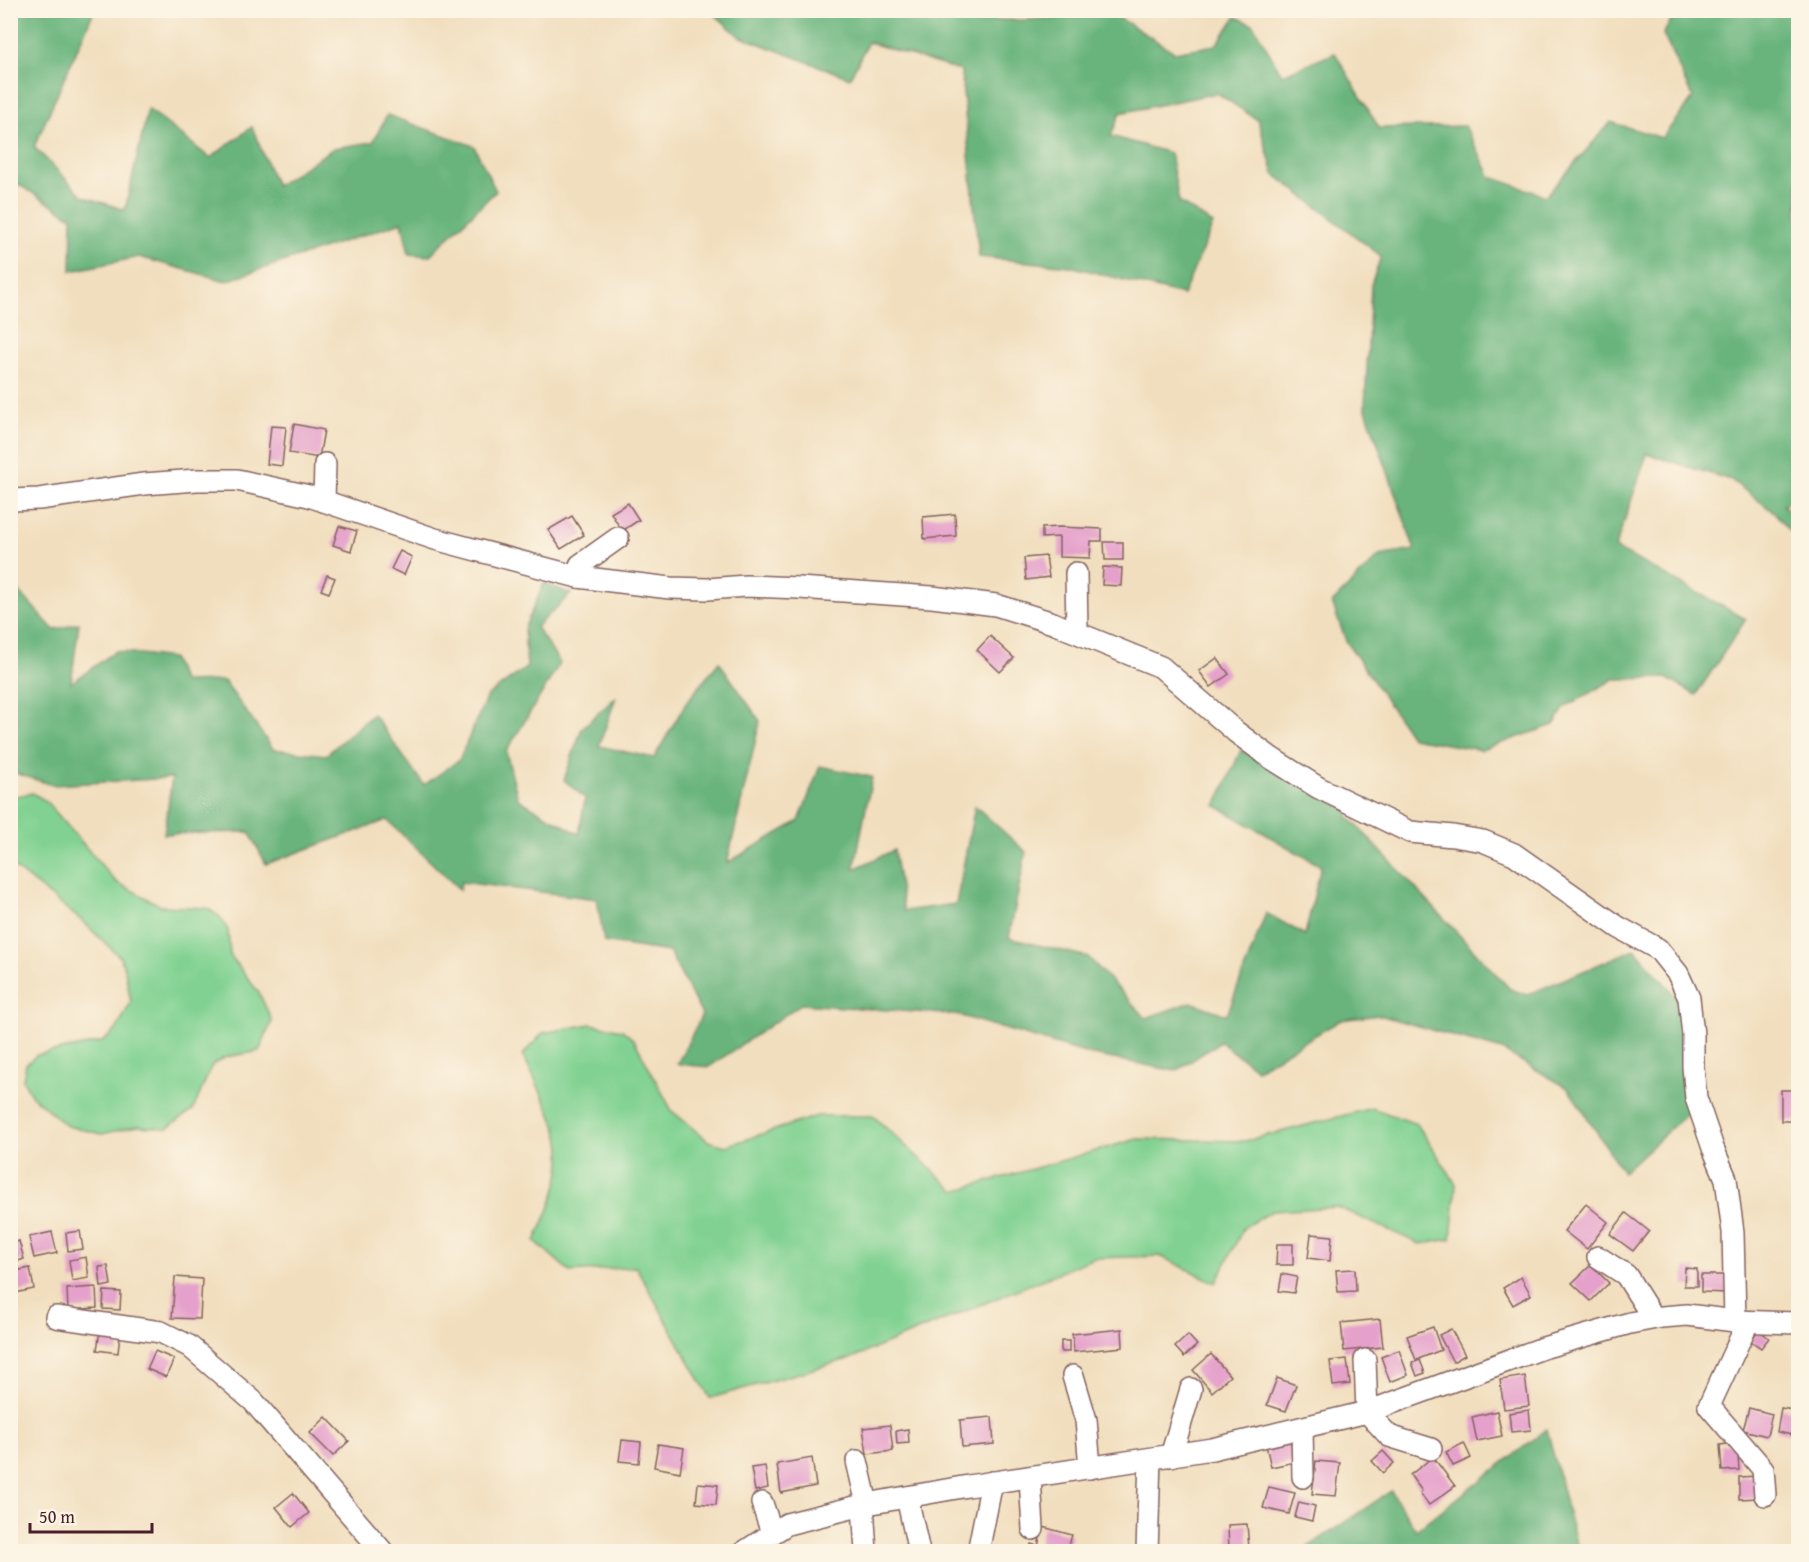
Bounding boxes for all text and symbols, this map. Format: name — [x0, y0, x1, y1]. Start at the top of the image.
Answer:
scale bar — [30, 1496, 152, 1534]
text: 50 m — [39, 1503, 75, 1530]

